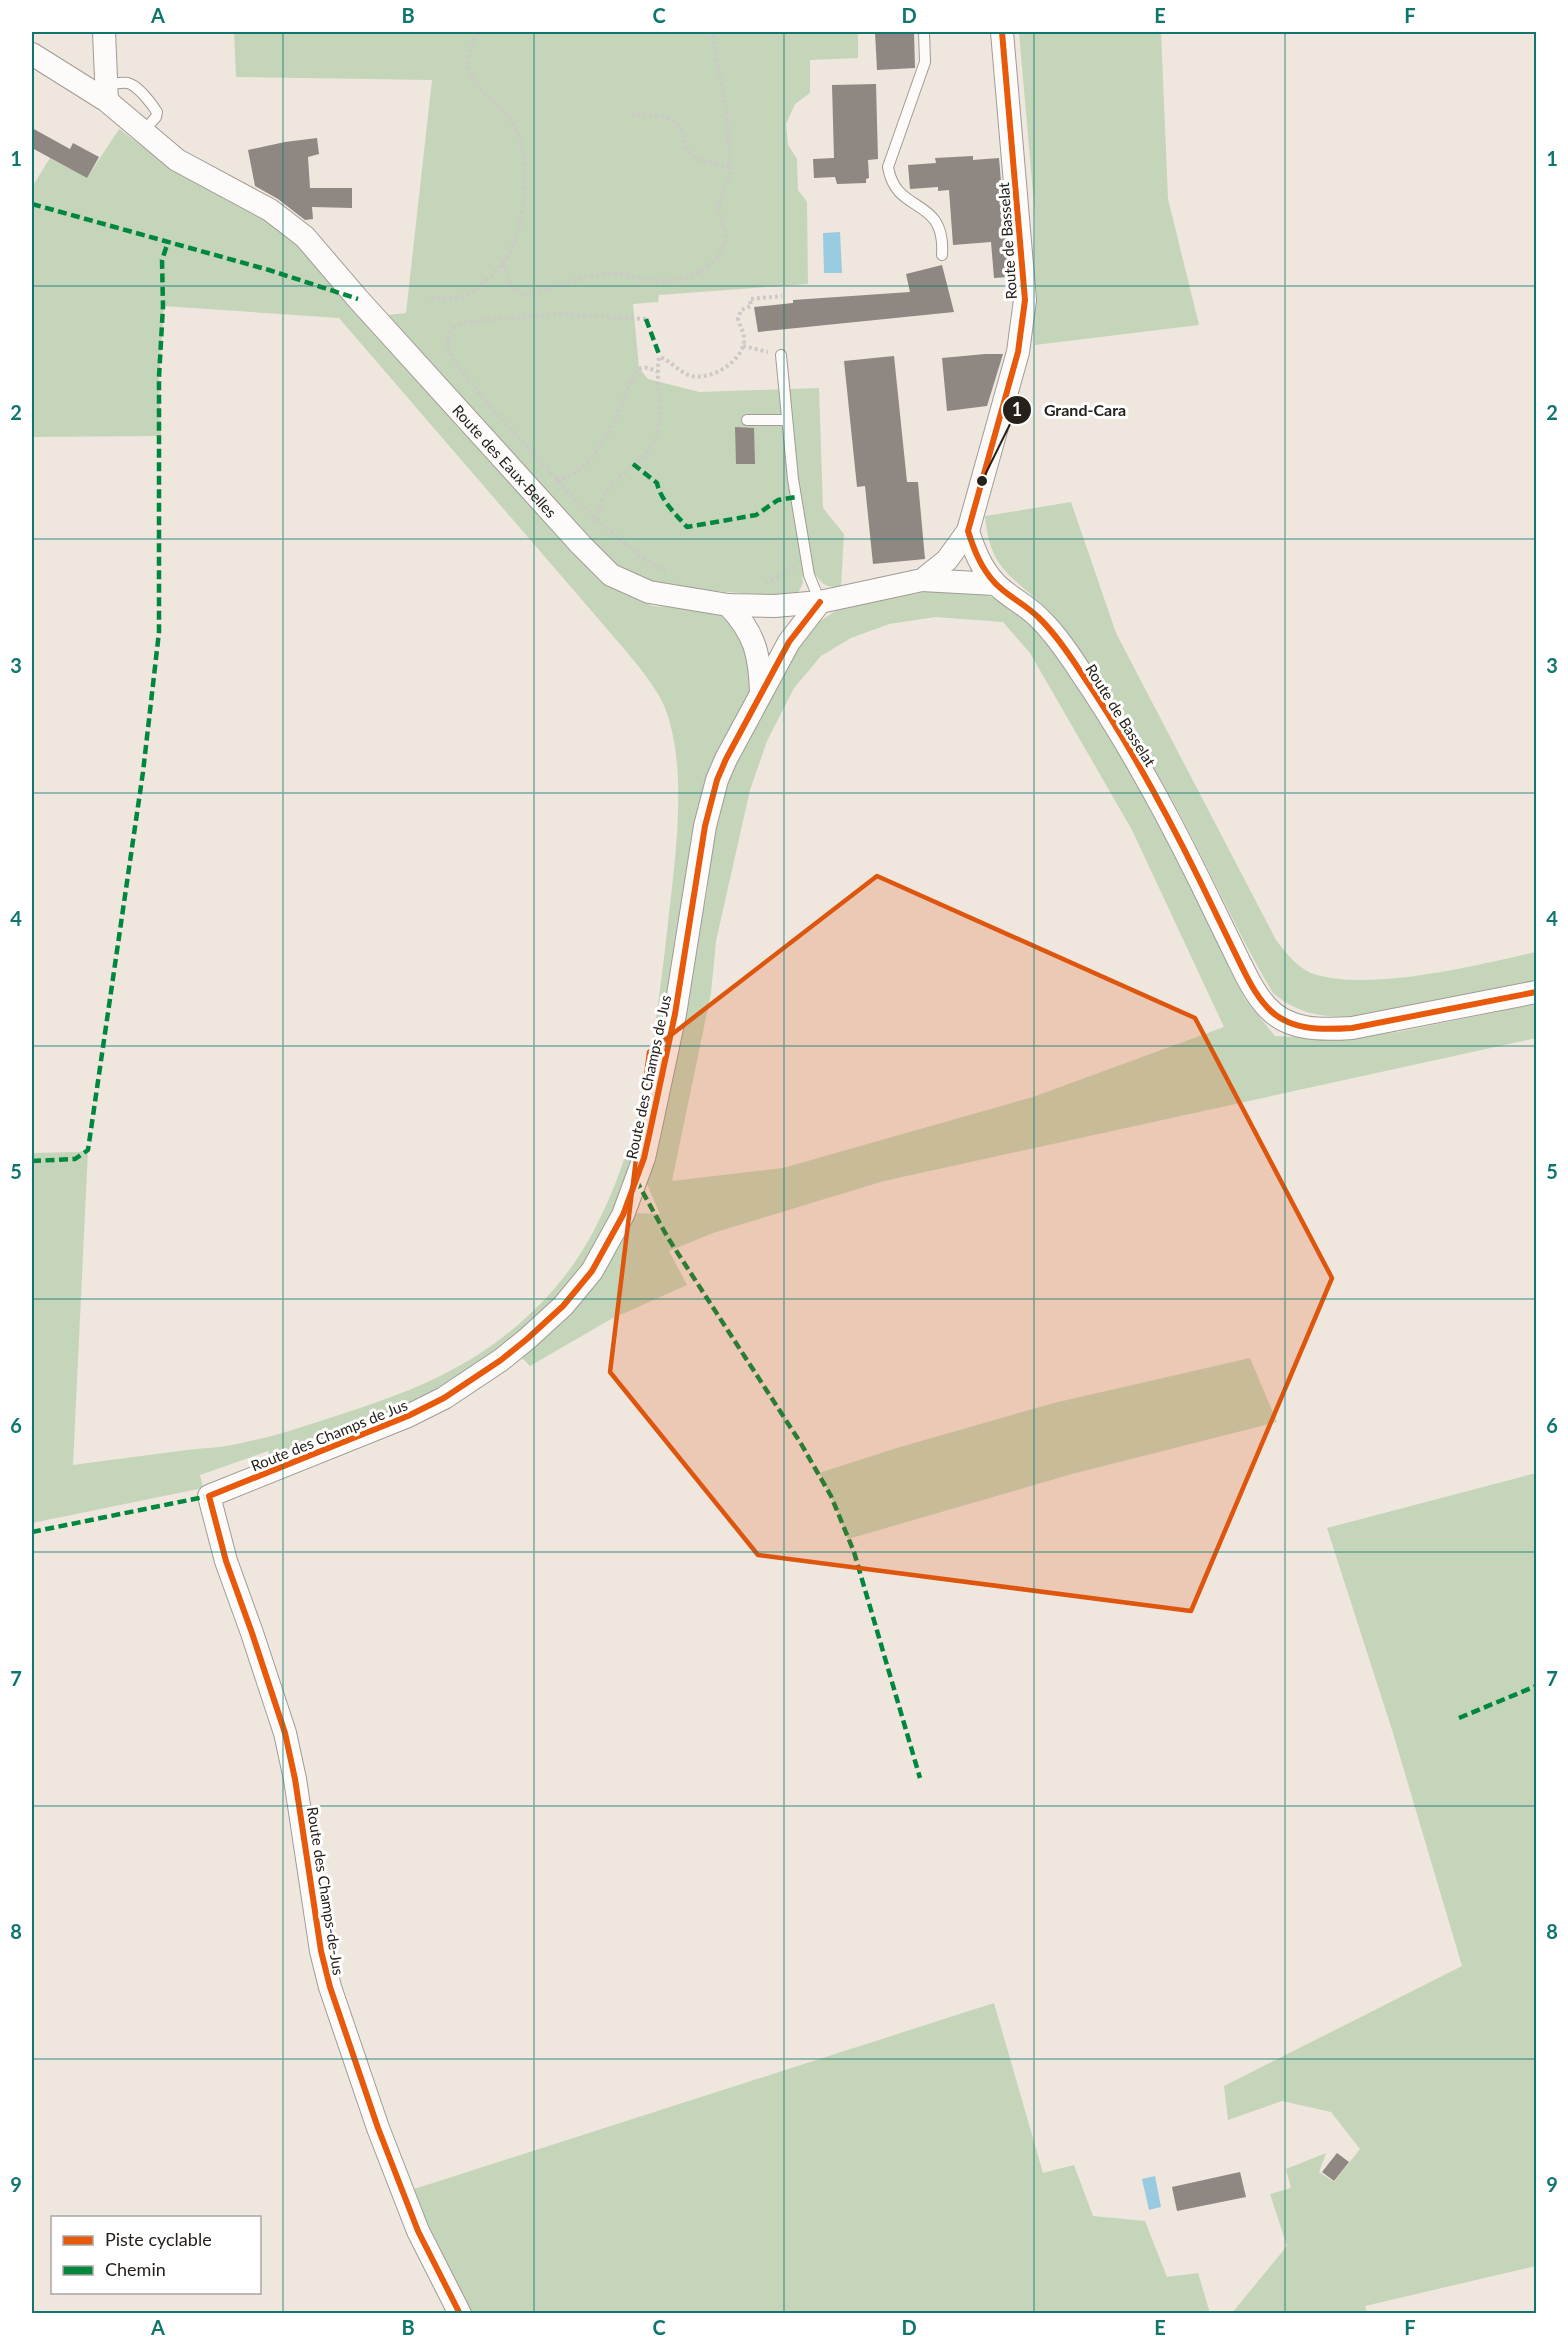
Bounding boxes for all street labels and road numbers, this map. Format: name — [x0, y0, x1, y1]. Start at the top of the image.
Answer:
street label: Route de Basselat — [994, 181, 1020, 300]
street label: Route des Eaux-Belles — [449, 401, 560, 521]
street label: Route de Basselat — [1082, 661, 1160, 770]
street label: Route des Champs de Jus — [622, 993, 674, 1161]
street label: Route des Champs de Jus — [248, 1395, 410, 1475]
street label: Route des Champs-de-Jus — [304, 1806, 348, 1976]

